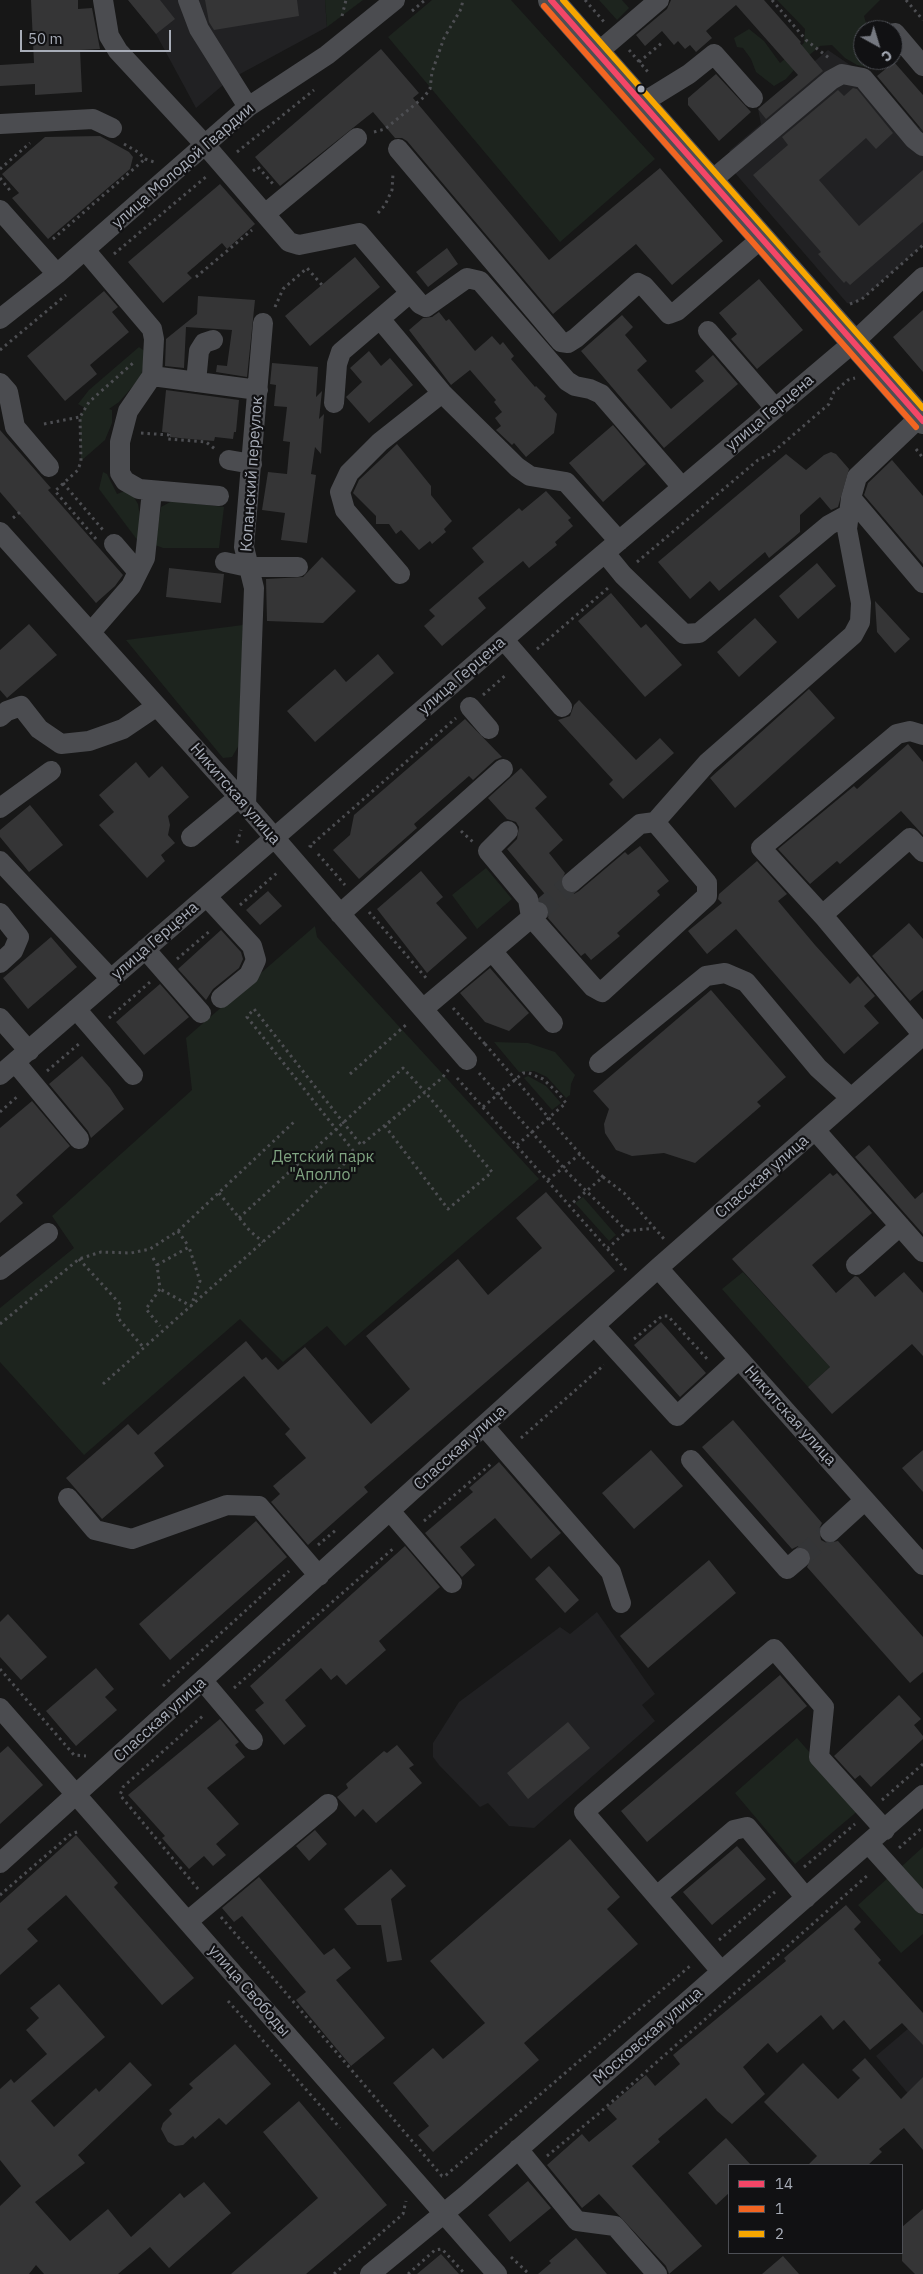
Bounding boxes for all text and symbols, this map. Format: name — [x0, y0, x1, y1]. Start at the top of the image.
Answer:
scale bar — [22, 20, 174, 52]
north arrow — [853, 20, 903, 70]
text: 50 m — [28, 29, 63, 48]
text: С — [878, 46, 896, 66]
unlabelled marker — [636, 84, 646, 94]
street label: улица Молодой Гвардии — [108, 99, 258, 233]
street label: улица Герцена — [722, 371, 818, 455]
street label: Копанский переулок — [237, 395, 267, 553]
street label: улица Герцена — [415, 633, 509, 719]
street label: Никитская улица — [186, 739, 284, 849]
street label: улица Герцена — [108, 898, 202, 984]
street label: Спасская улица — [711, 1131, 813, 1223]
park label: Детский парк "Аполло" — [272, 1147, 374, 1185]
street label: Никитская улица — [740, 1362, 840, 1470]
street label: Спасская улица — [410, 1402, 510, 1494]
street label: Спасская улица — [110, 1674, 210, 1766]
street label: улица Свободы — [204, 1941, 294, 2041]
street label: Московская улица — [590, 1983, 706, 2089]
legend — [728, 2164, 903, 2254]
text: 14 — [775, 2174, 793, 2193]
text: 1 — [775, 2199, 784, 2218]
text: 2 — [775, 2224, 784, 2243]

